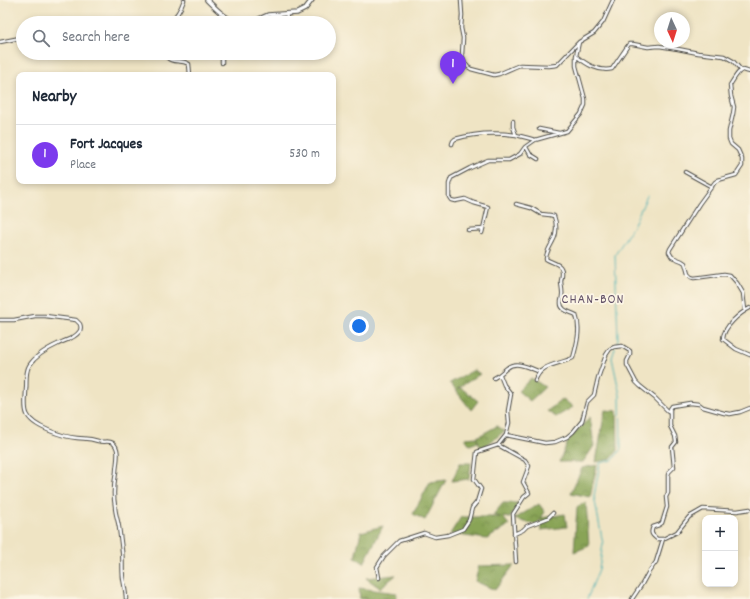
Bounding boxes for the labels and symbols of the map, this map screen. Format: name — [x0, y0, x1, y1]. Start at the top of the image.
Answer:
north arrow — [654, 12, 690, 48]
pin: 1 — [440, 51, 466, 84]
district label: CHAN-BON — [561, 290, 625, 310]
your location — [349, 316, 369, 336]

